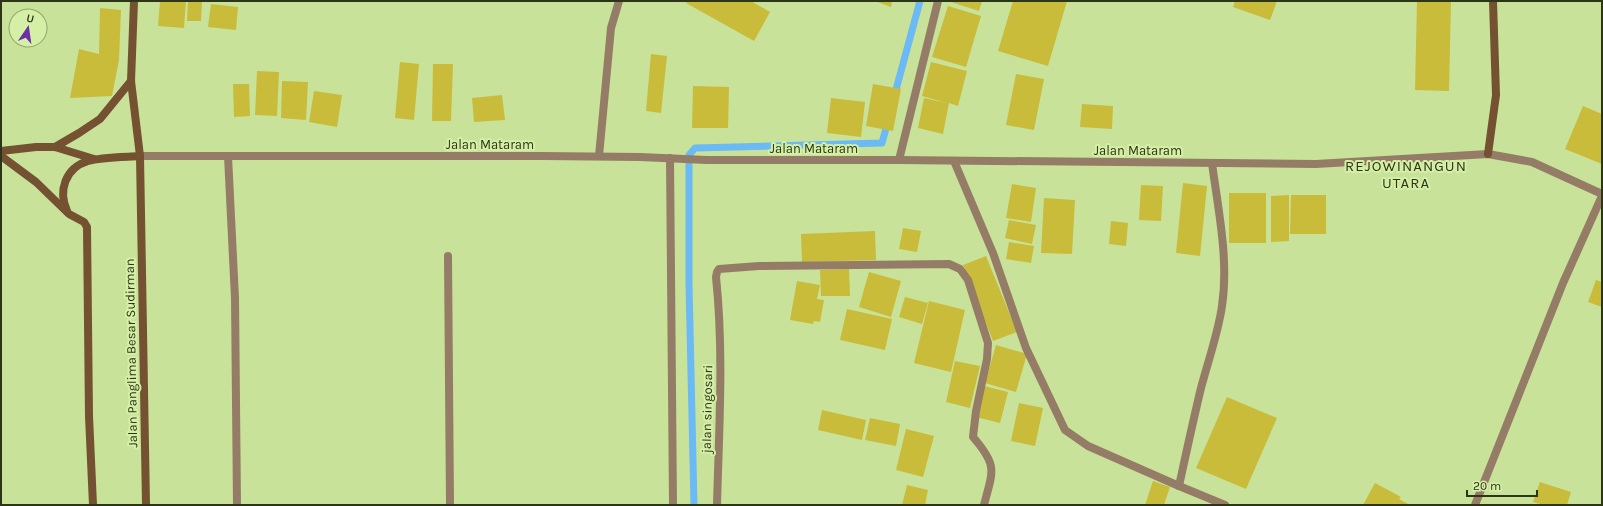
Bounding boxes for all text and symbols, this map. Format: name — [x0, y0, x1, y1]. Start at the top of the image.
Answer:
north arrow — [8, 8, 48, 48]
text: U — [25, 12, 35, 26]
street label: Jalan Mataram — [446, 137, 534, 152]
street label: Jalan Mataram — [770, 141, 858, 156]
street label: Jalan Mataram — [1094, 143, 1182, 158]
district label: REJOWINANGUN UTARA — [1345, 157, 1467, 192]
street label: Jalan Panglima Besar Sudirman — [122, 258, 140, 448]
street label: jalan singosari — [699, 365, 715, 455]
scale bar — [1467, 472, 1537, 498]
text: 20 m — [1473, 479, 1501, 493]

